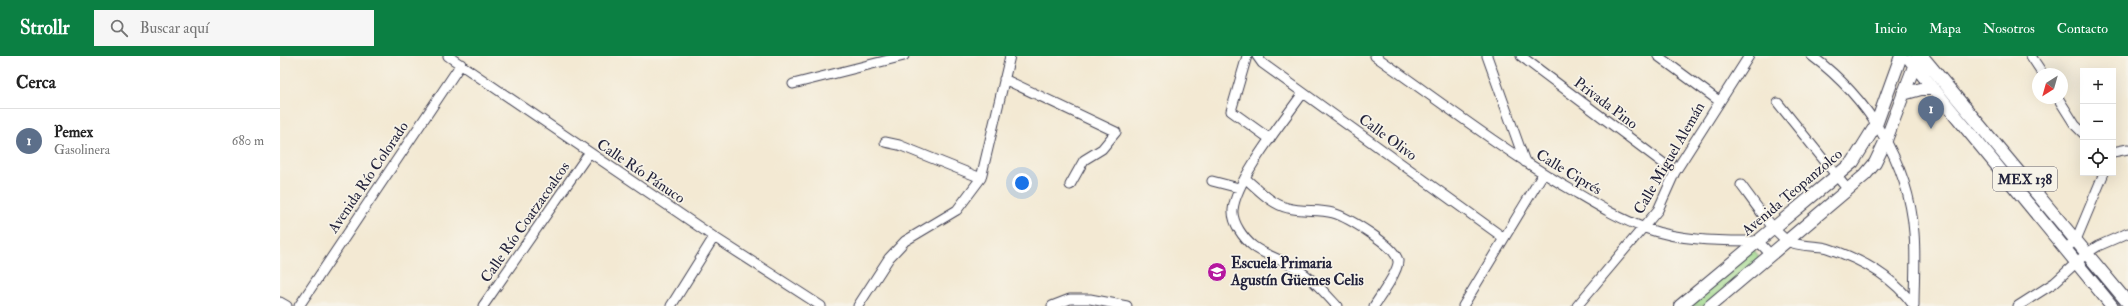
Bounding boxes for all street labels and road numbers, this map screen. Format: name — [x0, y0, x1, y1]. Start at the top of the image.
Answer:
street label: Privada Pino — [1570, 73, 1641, 134]
street label: Calle Miguel Alemán — [1630, 99, 1709, 218]
street label: Calle Olivo — [1355, 110, 1421, 165]
street label: Avenida Río Colorado — [323, 118, 413, 238]
street label: Calle Río Pánuco — [593, 135, 688, 208]
street label: Calle Ciprés — [1532, 145, 1605, 200]
street label: Avenida Teopanzolco — [1737, 145, 1847, 241]
street label: Calle Río Coatzacoalcos — [477, 158, 574, 286]
road number: MEX 138 — [1993, 167, 2057, 191]

